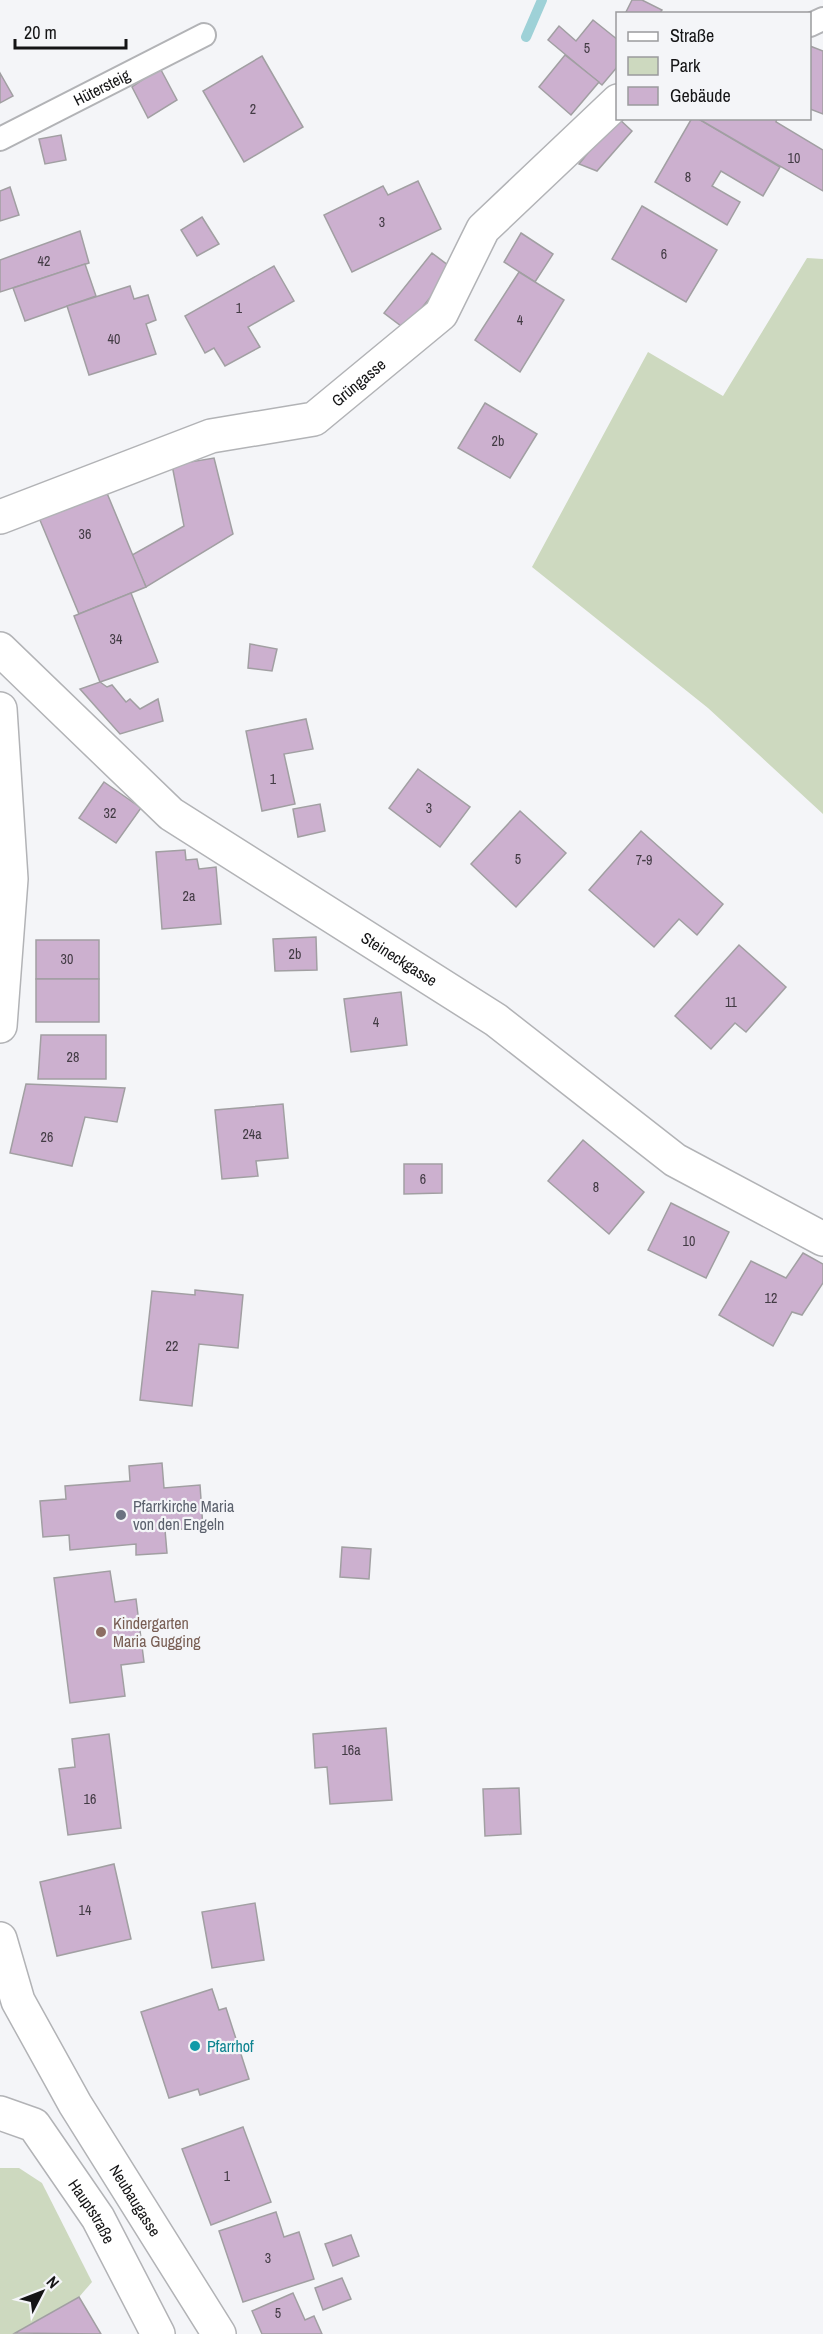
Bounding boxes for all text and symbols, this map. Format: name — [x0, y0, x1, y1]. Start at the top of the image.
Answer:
scale bar — [15, 12, 126, 50]
legend — [616, 12, 811, 120]
text: 20 m — [24, 20, 57, 45]
text: Straße — [670, 23, 714, 48]
house number: 5 — [584, 39, 590, 57]
text: Park — [670, 53, 701, 78]
street label: Hütersteig — [70, 63, 134, 111]
text: Gebäude — [670, 83, 731, 108]
house number: 2 — [250, 100, 256, 118]
house number: 10 — [788, 149, 800, 167]
house number: 8 — [685, 168, 691, 186]
house number: 3 — [379, 213, 385, 231]
house number: 6 — [661, 245, 667, 263]
house number: 42 — [38, 252, 50, 270]
house number: 1 — [236, 299, 243, 317]
house number: 4 — [517, 311, 524, 329]
house number: 40 — [108, 330, 120, 348]
street label: Grüngasse — [327, 353, 390, 411]
house number: 2b — [492, 432, 504, 450]
house number: 36 — [79, 525, 91, 543]
house number: 34 — [110, 630, 123, 648]
house number: 1 — [270, 770, 277, 788]
house number: 3 — [426, 799, 432, 817]
house number: 32 — [104, 804, 116, 822]
house number: 5 — [515, 850, 521, 868]
house number: 7-9 — [636, 851, 652, 869]
house number: 2a — [183, 887, 196, 905]
street label: Steineckgasse — [357, 926, 442, 991]
house number: 2b — [289, 945, 301, 963]
house number: 30 — [61, 950, 73, 968]
house number: 11 — [725, 993, 738, 1011]
house number: 4 — [373, 1013, 380, 1031]
house number: 28 — [67, 1048, 79, 1066]
house number: 24a — [242, 1125, 262, 1143]
house number: 26 — [41, 1128, 53, 1146]
house number: 6 — [420, 1170, 426, 1188]
house number: 8 — [593, 1178, 599, 1196]
house number: 10 — [683, 1232, 695, 1250]
house number: 12 — [765, 1289, 777, 1307]
house number: 22 — [166, 1337, 178, 1355]
place label: Pfarrkirche Maria von den Engeln — [133, 1495, 235, 1535]
marker: Pfarrkirche Maria von den Engeln — [114, 1508, 128, 1522]
place label: Kindergarten Maria Gugging — [113, 1612, 201, 1652]
marker: Kindergarten Maria Gugging — [94, 1625, 108, 1639]
house number: 16a — [341, 1741, 361, 1759]
house number: 16 — [84, 1790, 96, 1808]
house number: 14 — [79, 1901, 92, 1919]
place label: Pfarrhof — [207, 2035, 254, 2057]
marker: Pfarrhof — [188, 2039, 202, 2053]
street label: Neubaugasse — [105, 2160, 166, 2241]
house number: 1 — [224, 2167, 231, 2185]
street label: Hauptstraße — [63, 2175, 120, 2247]
house number: 3 — [265, 2249, 271, 2267]
north arrow — [12, 2262, 72, 2322]
text: N — [42, 2271, 64, 2293]
house number: 5 — [275, 2304, 281, 2322]

